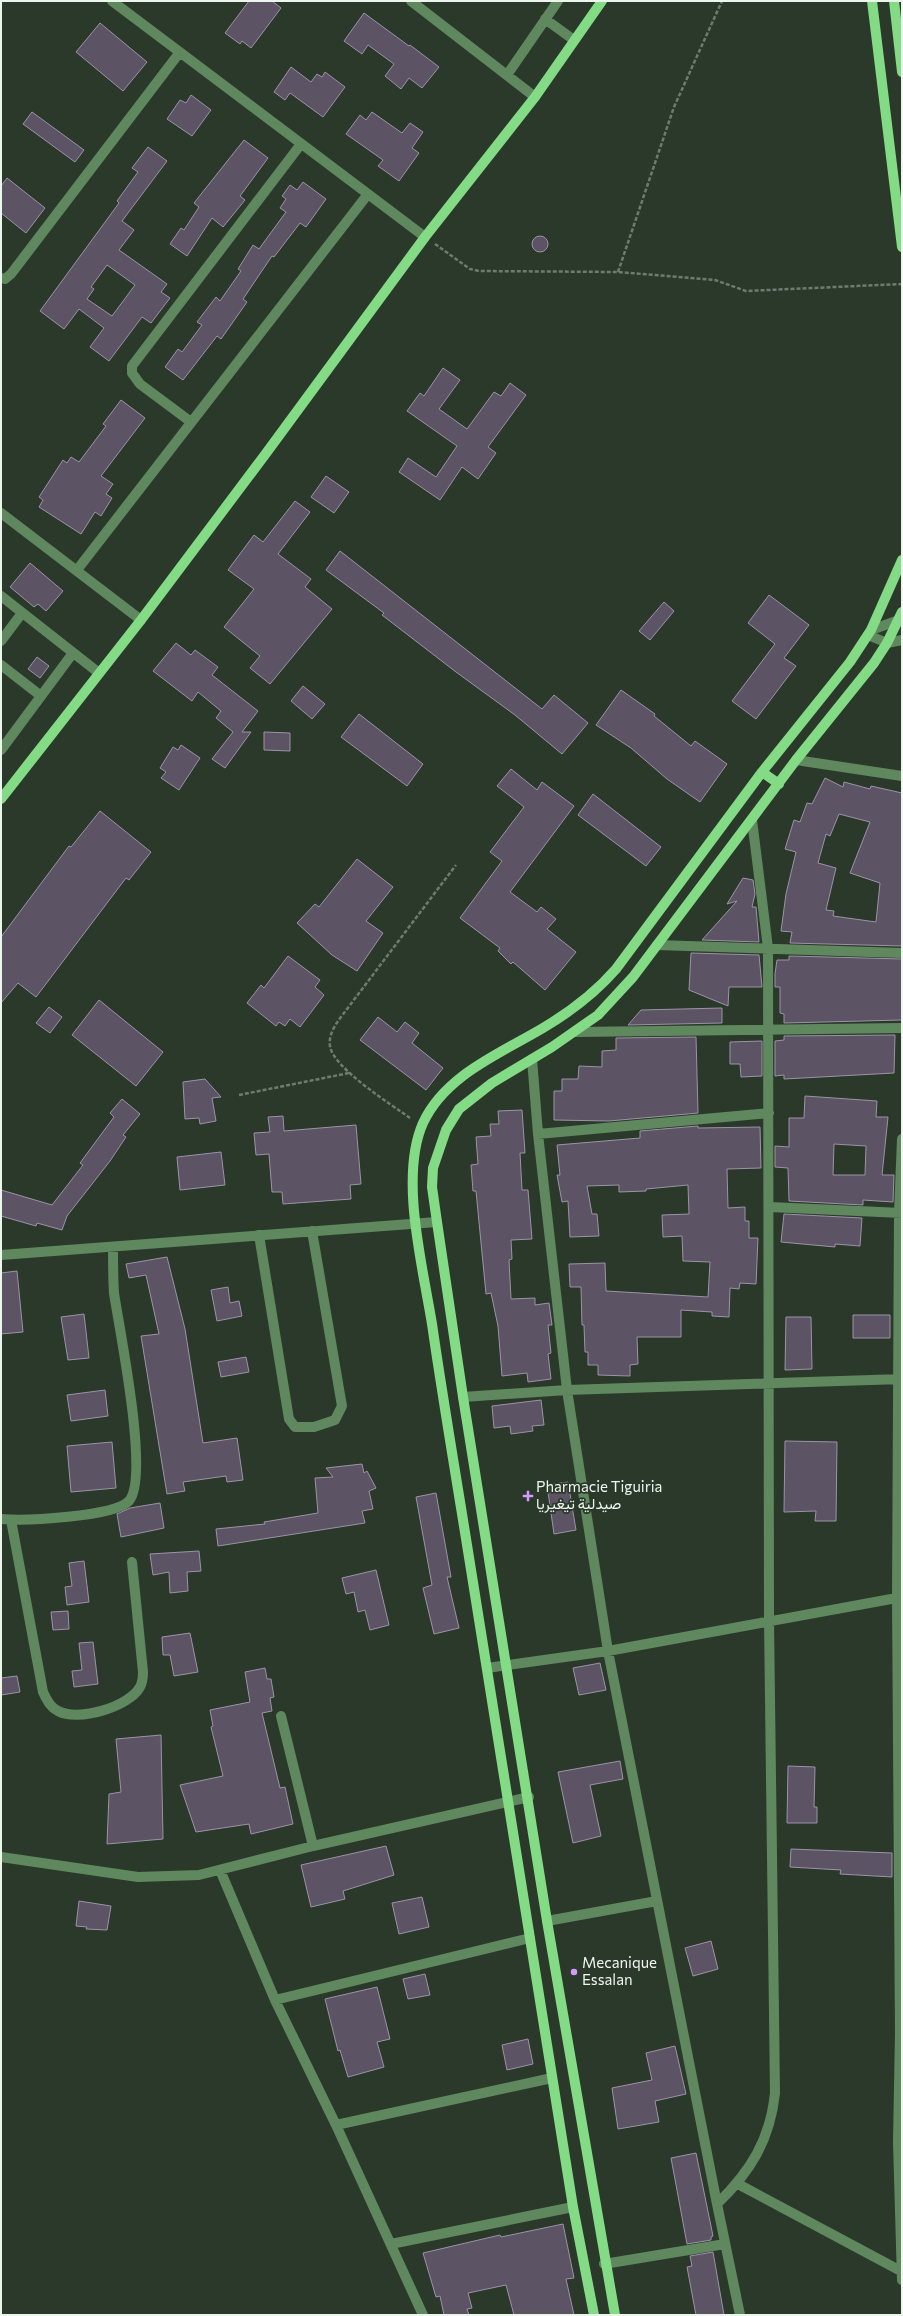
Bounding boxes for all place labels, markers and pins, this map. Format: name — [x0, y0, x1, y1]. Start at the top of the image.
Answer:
place label: Pharmacie Tiguiria صيدلية تيغيريا — [536, 1477, 662, 1513]
marker: Pharmacie Tiguiria صيدلية تيغيريا — [523, 1491, 533, 1501]
place label: Mecanique Essalan — [582, 1953, 657, 1988]
marker: Mecanique Essalan — [569, 1967, 579, 1977]

